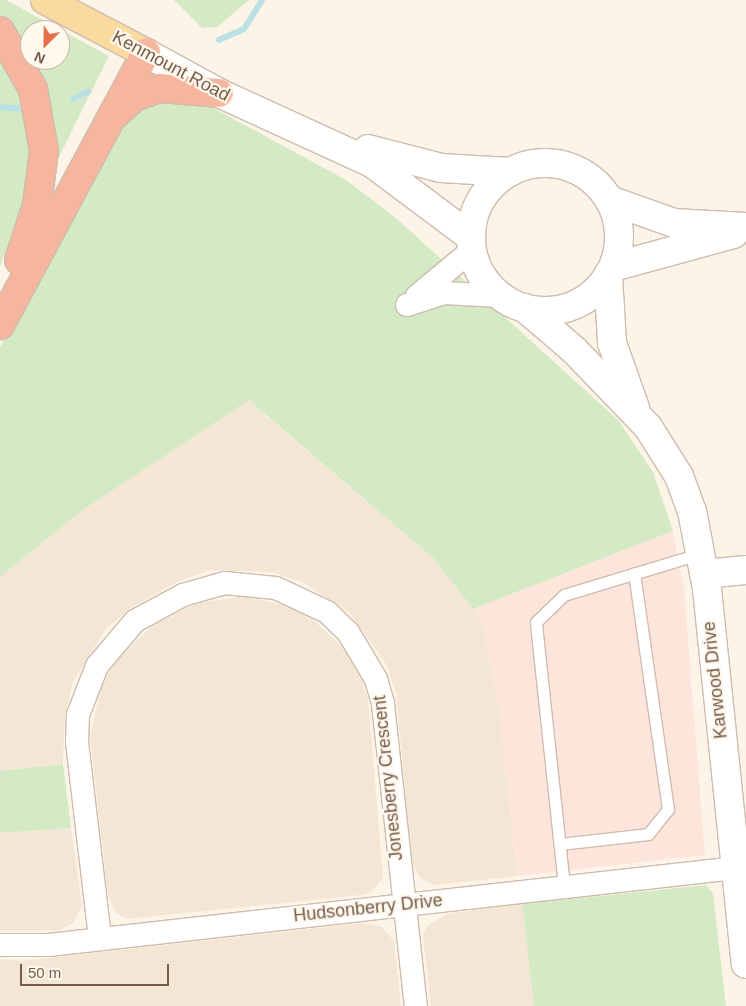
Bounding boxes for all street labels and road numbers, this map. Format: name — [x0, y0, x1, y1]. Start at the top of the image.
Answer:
street label: Kenmount Road — [108, 26, 234, 106]
street label: Karwood Drive — [698, 620, 732, 740]
street label: Jonesberry Crescent — [369, 694, 407, 862]
street label: Hudsonberry Drive — [292, 889, 444, 927]

